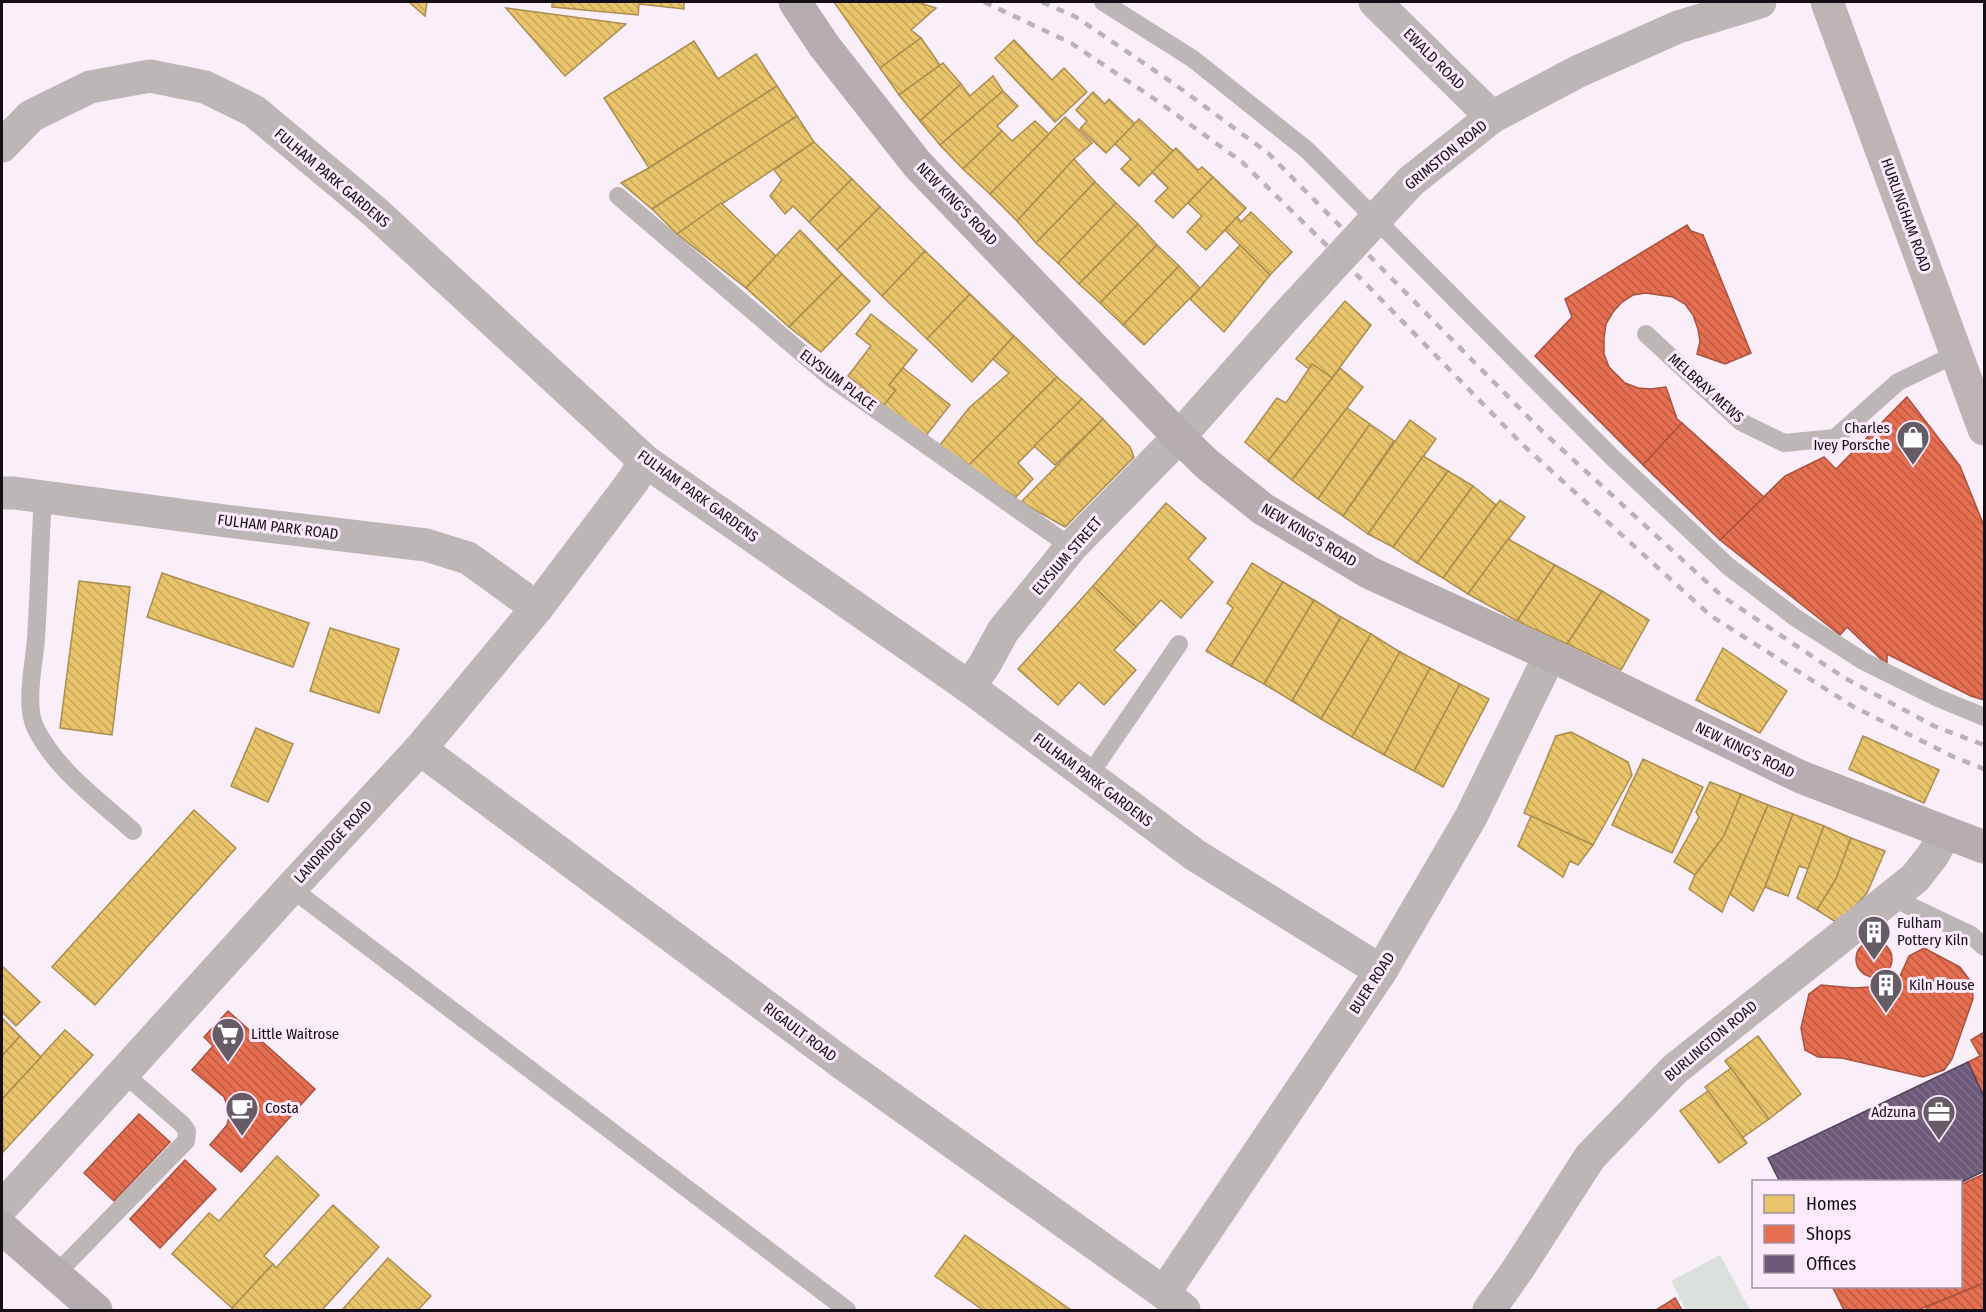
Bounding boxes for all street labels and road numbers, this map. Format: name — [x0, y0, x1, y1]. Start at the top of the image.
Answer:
street label: EWALD ROAD — [1400, 25, 1468, 93]
street label: GRIMSTON ROAD — [1401, 116, 1491, 194]
street label: FULHAM PARK GARDENS — [271, 125, 393, 231]
street label: HURLINGHAM ROAD — [1877, 156, 1935, 274]
street label: NEW KING'S ROAD — [913, 159, 1001, 249]
street label: ELYSIUM PLACE — [796, 345, 880, 415]
street label: MELBRAY MEWS — [1665, 349, 1747, 427]
street label: FULHAM PARK GARDENS — [634, 446, 762, 546]
street label: NEW KING'S ROAD — [1258, 499, 1360, 571]
street label: FULHAM PARK ROAD — [217, 511, 339, 543]
street label: ELYSIUM STREET — [1028, 513, 1106, 599]
street label: NEW KING'S ROAD — [1692, 718, 1798, 782]
street label: FULHAM PARK GARDENS — [1030, 729, 1156, 831]
street label: LANDRIDGE ROAD — [290, 797, 376, 887]
street label: BUER ROAD — [1345, 949, 1399, 1017]
street label: BURLINGTON ROAD — [1661, 997, 1761, 1085]
street label: RIGAULT ROAD — [760, 999, 840, 1065]

